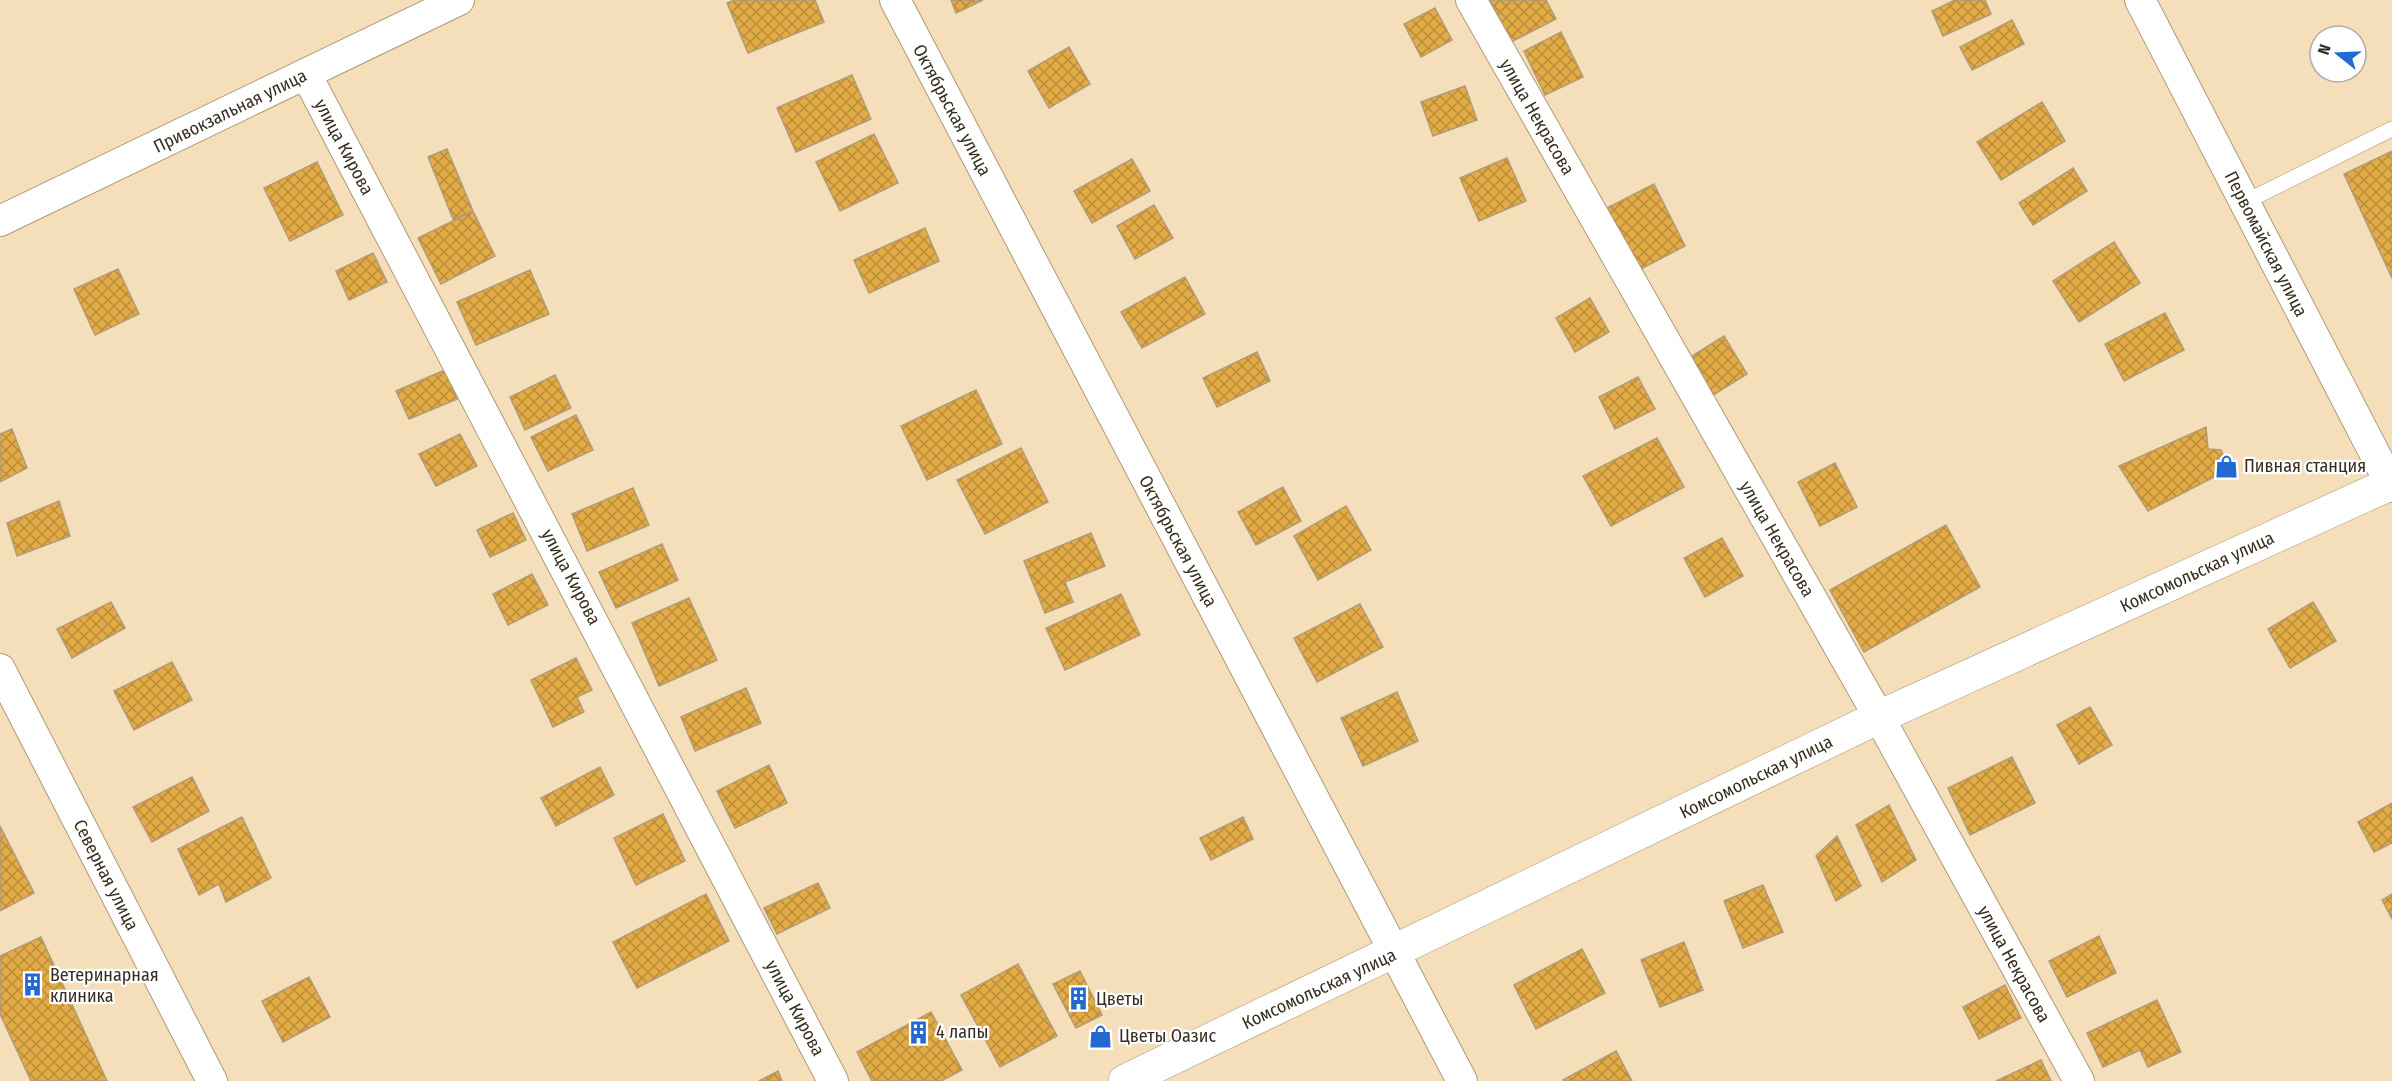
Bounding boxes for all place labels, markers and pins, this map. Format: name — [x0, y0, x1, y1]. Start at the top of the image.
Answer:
shop icon: Пивная станция — [2213, 453, 2239, 479]
place label: Пивная станция — [2244, 455, 2366, 477]
place label: Ветеринарная клиника — [50, 964, 159, 1007]
building icon: Ветеринарная клиника — [19, 972, 45, 998]
building icon: Цветы — [1065, 986, 1091, 1012]
place label: Цветы — [1096, 988, 1144, 1010]
building icon: 4 лапы — [905, 1019, 931, 1045]
place label: 4 лапы — [936, 1021, 989, 1043]
shop icon: Цветы Оазис — [1088, 1023, 1114, 1049]
place label: Цветы Оазис — [1119, 1025, 1216, 1047]

